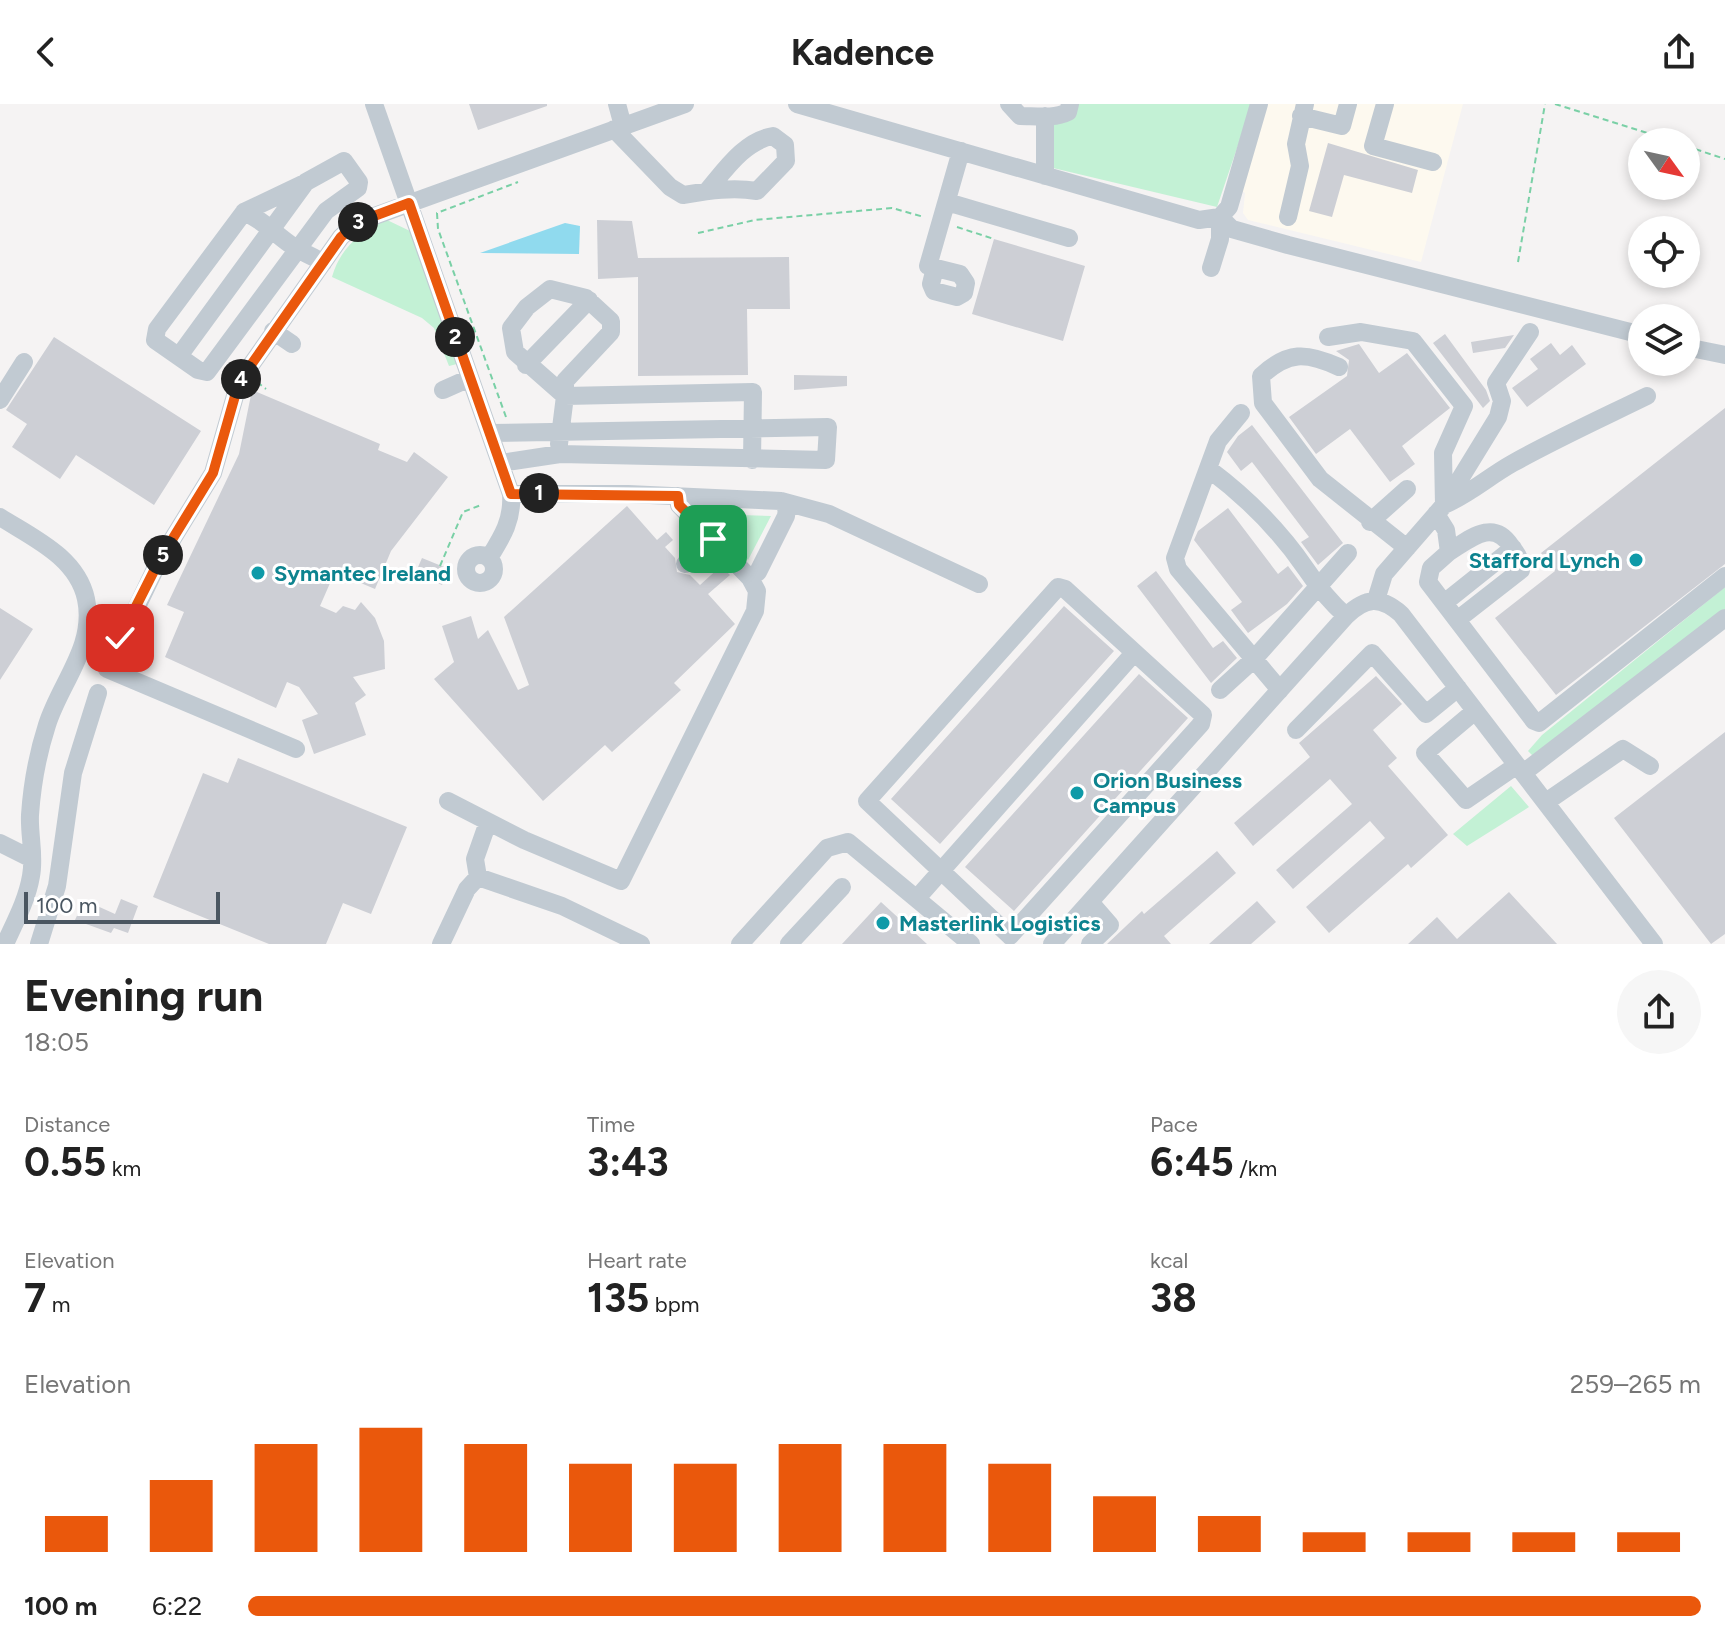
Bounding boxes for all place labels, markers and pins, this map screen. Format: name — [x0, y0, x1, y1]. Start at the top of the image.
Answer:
pin: 3 — [338, 202, 378, 242]
pin: 2 — [435, 317, 475, 357]
pin: 4 — [221, 359, 261, 399]
pin: 1 — [519, 473, 559, 513]
pin — [679, 505, 747, 573]
pin: 5 — [143, 535, 183, 575]
place label: Stafford Lynch — [1469, 547, 1620, 574]
marker: Stafford Lynch — [1627, 551, 1645, 569]
place label: Symantec Ireland — [274, 560, 451, 587]
marker: Symantec Ireland — [249, 564, 267, 582]
pin — [86, 604, 154, 672]
place label: Orion Business Campus — [1093, 767, 1242, 819]
marker: Orion Business Campus — [1068, 784, 1086, 802]
place label: Masterlink Logistics — [899, 910, 1100, 937]
marker: Masterlink Logistics — [874, 914, 892, 932]

